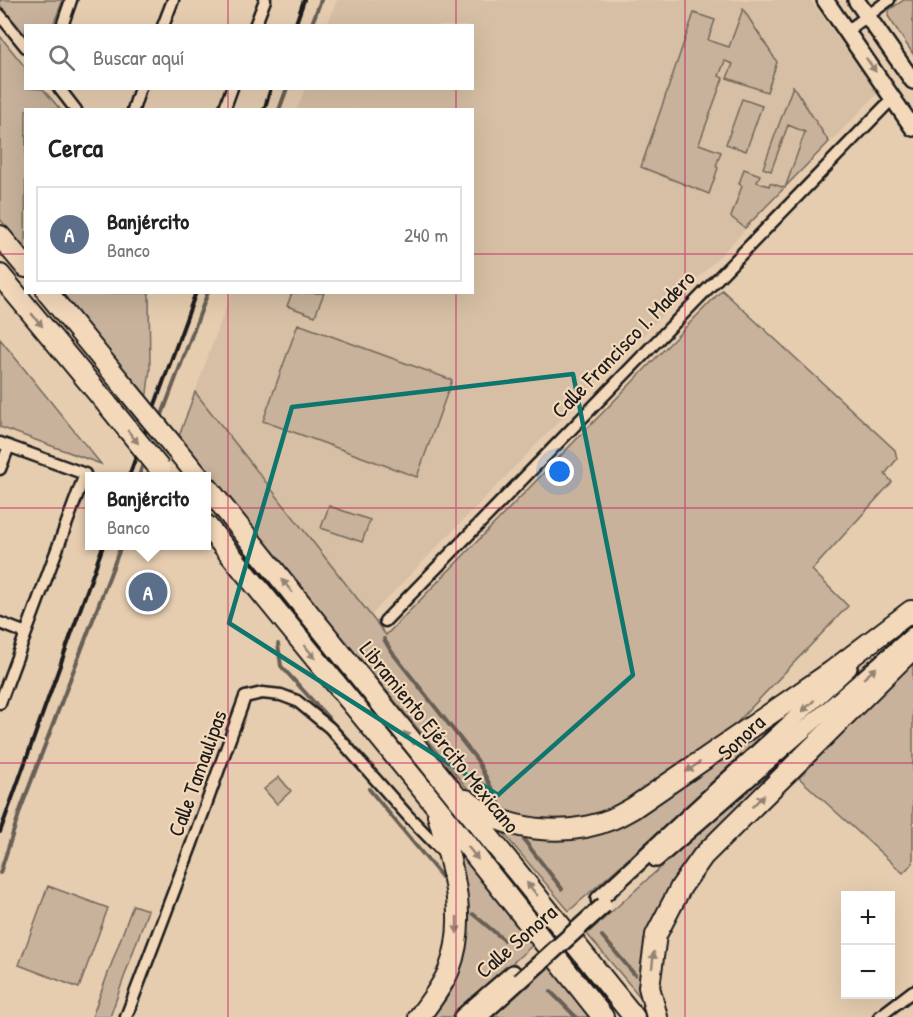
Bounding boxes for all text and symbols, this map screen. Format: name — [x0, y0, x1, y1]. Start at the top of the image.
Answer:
search box — [24, 24, 474, 90]
icon: search — [45, 41, 78, 74]
text: Buscar aquí — [93, 42, 185, 72]
one-way arrow — [865, 57, 876, 73]
text: Cerca — [48, 130, 103, 165]
text: Banjército — [107, 206, 189, 236]
text: A — [65, 221, 74, 248]
text: 240 m — [404, 221, 448, 248]
text: Banco — [107, 236, 150, 263]
street label: Calle Francisco I. Madero — [544, 263, 702, 425]
one-way arrow — [31, 312, 44, 328]
one-way arrow — [127, 429, 139, 444]
your location — [545, 457, 574, 486]
popup — [85, 472, 211, 550]
text: Banjército — [107, 483, 189, 513]
text: Banco — [107, 513, 150, 540]
pin: A — [128, 570, 168, 614]
one-way arrow — [281, 579, 294, 594]
street label: Libramiento Ejército Mexicano — [353, 635, 527, 839]
one-way arrow — [303, 644, 316, 659]
one-way arrow — [862, 667, 877, 680]
one-way arrow — [801, 699, 816, 712]
street label: Calle Tamaulipas — [160, 706, 234, 840]
street label: Sonora — [711, 707, 772, 767]
one-way arrow — [403, 730, 416, 746]
one-way arrow — [685, 761, 701, 772]
one-way arrow — [751, 795, 765, 809]
one-way arrow — [466, 845, 478, 860]
one-way arrow — [526, 881, 539, 897]
map controls — [841, 891, 895, 999]
button: + — [841, 891, 895, 945]
street label: Calle Sonora — [469, 897, 563, 985]
one-way arrow — [452, 916, 462, 935]
button: − — [841, 945, 895, 999]
one-way arrow — [648, 950, 657, 969]

